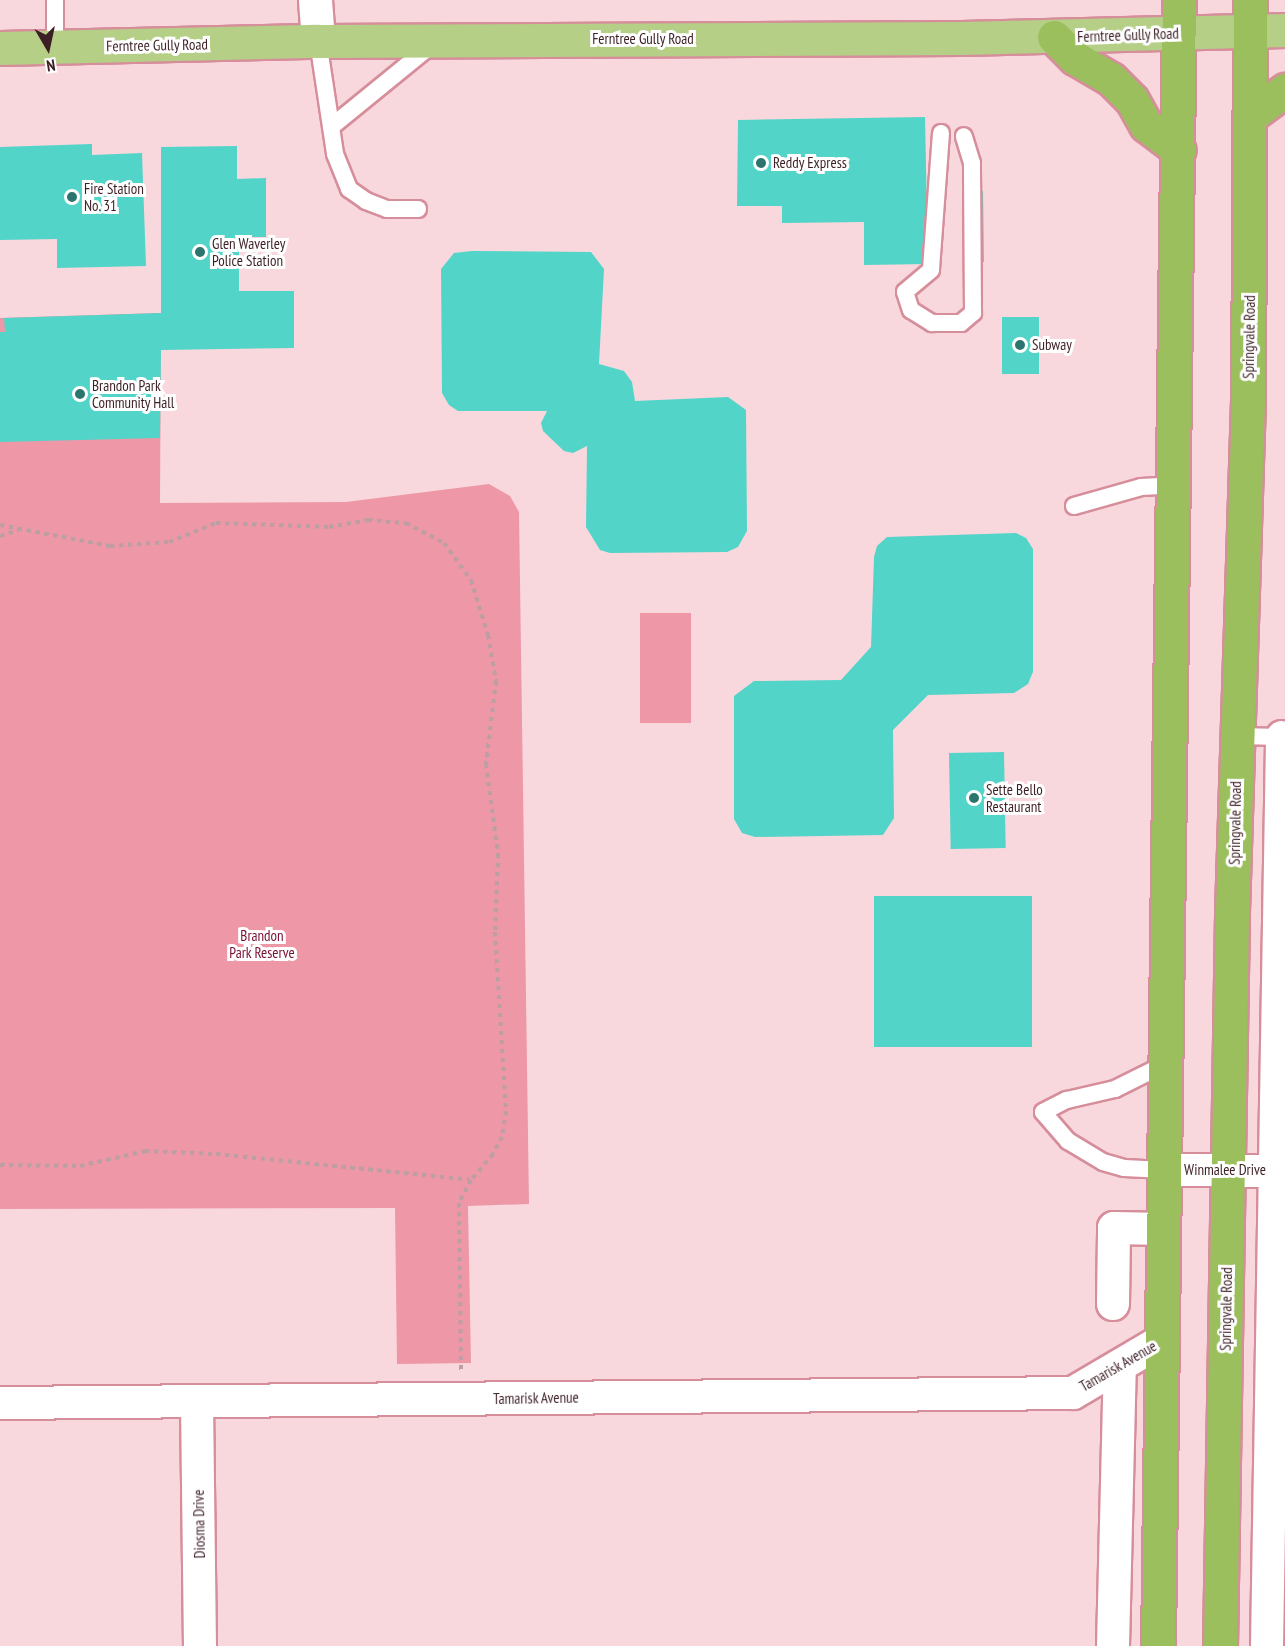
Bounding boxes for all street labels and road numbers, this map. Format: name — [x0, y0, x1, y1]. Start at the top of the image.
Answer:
street label: Ferntree Gully Road — [1077, 24, 1179, 46]
street label: Ferntree Gully Road — [592, 30, 694, 48]
street label: Ferntree Gully Road — [106, 35, 208, 55]
street label: Springvale Road — [1239, 295, 1259, 379]
street label: Springvale Road — [1225, 781, 1245, 865]
street label: Winmalee Drive — [1184, 1161, 1266, 1179]
street label: Springvale Road — [1216, 1267, 1236, 1351]
street label: Tamarisk Avenue — [1076, 1337, 1160, 1395]
street label: Tamarisk Avenue — [493, 1388, 579, 1408]
street label: Diosma Drive — [189, 1489, 209, 1559]

